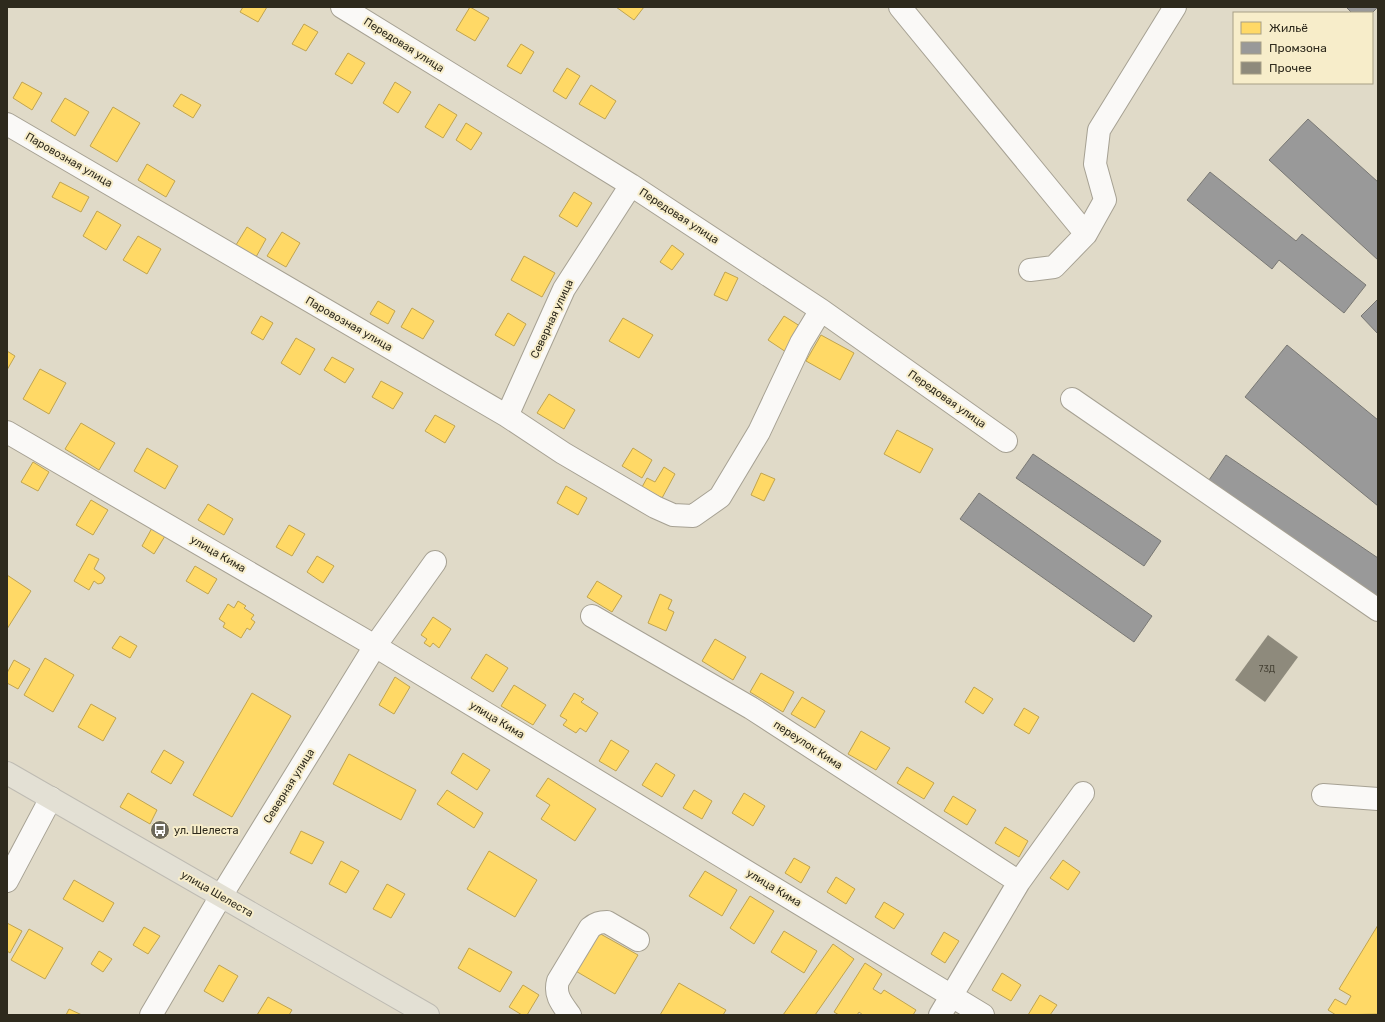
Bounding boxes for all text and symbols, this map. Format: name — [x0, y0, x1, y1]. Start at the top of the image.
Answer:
legend — [1233, 12, 1373, 84]
street label: Передовая улица — [361, 15, 447, 75]
text: Жильё — [1269, 21, 1308, 35]
text: Промзона — [1269, 41, 1327, 55]
text: Прочее — [1269, 61, 1312, 75]
street label: Паровозная улица — [23, 130, 115, 190]
street label: Передовая улица — [637, 185, 721, 247]
street label: Северная улица — [528, 278, 576, 360]
street label: Паровозная улица — [303, 294, 395, 354]
street label: Передовая улица — [906, 367, 988, 431]
street label: улица Кима — [188, 533, 248, 575]
house number: 73Д — [1259, 664, 1276, 674]
street label: улица Кима — [467, 699, 527, 741]
street label: переулок Кима — [771, 718, 845, 772]
street label: Северная улица — [261, 746, 317, 826]
bus stop icon: ул. Шелеста — [149, 819, 171, 841]
place label: ул. Шелеста — [174, 824, 239, 837]
street label: улица Кима — [744, 867, 804, 909]
street label: улица Шелеста — [179, 868, 255, 920]

